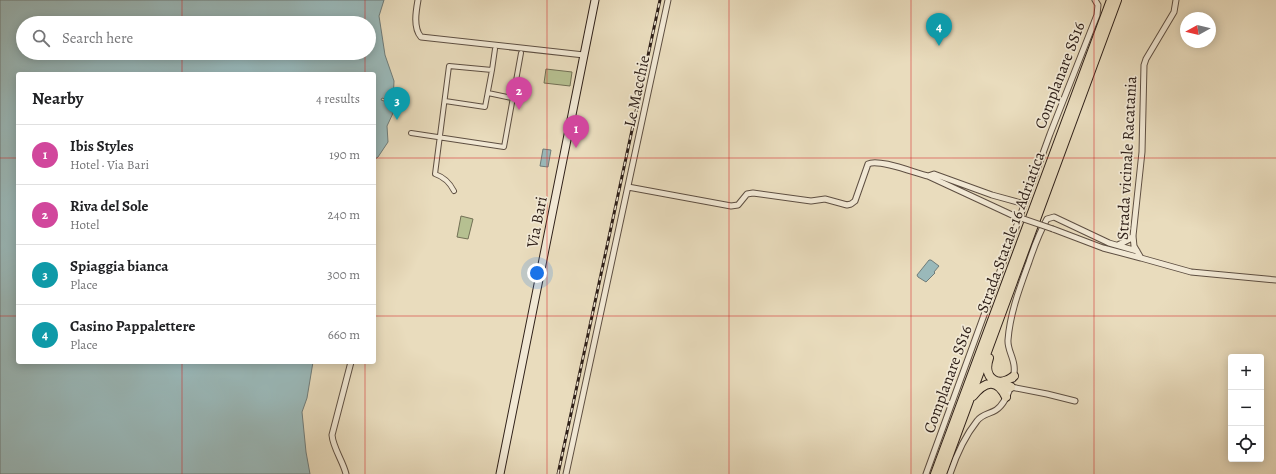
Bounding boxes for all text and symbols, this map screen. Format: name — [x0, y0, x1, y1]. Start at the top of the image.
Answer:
north arrow — [1180, 12, 1216, 48]
pin: 4 — [926, 13, 952, 46]
search box — [16, 16, 376, 60]
street label: Complanare SS16 — [1029, 19, 1090, 132]
icon: search — [30, 27, 52, 49]
text: Search here — [62, 28, 133, 48]
street label: Le Macchie — [619, 53, 655, 129]
street label: Strada vicinale Racatania — [1112, 75, 1142, 241]
pin: 2 — [506, 77, 532, 110]
text: Nearby — [32, 87, 83, 110]
pin: 3 — [384, 87, 410, 120]
text: 4 results — [316, 90, 360, 107]
pin: 1 — [563, 115, 589, 148]
text: Ibis Styles — [70, 136, 134, 156]
text: 1 — [43, 146, 47, 163]
text: 190 m — [329, 146, 360, 163]
street label: Strada Statale 16 Adriatica — [971, 148, 1051, 316]
text: Hotel · Via Bari — [70, 156, 149, 173]
street label: Via Bari — [521, 195, 553, 251]
text: Riva del Sole — [70, 196, 149, 216]
text: 2 — [42, 206, 48, 223]
text: 240 m — [328, 206, 360, 223]
text: Hotel — [70, 216, 99, 233]
text: Spiaggia bianca — [70, 256, 169, 276]
your location — [527, 263, 547, 283]
text: 3 — [42, 266, 48, 283]
text: 300 m — [327, 266, 360, 283]
text: Place — [70, 276, 98, 293]
text: Casino Pappalettere — [70, 316, 195, 336]
street label: Complanare SS16 — [918, 322, 978, 436]
text: 4 — [42, 326, 48, 343]
text: 660 m — [328, 326, 360, 343]
text: Place — [70, 336, 98, 353]
map controls — [1228, 354, 1264, 462]
button: + — [1228, 354, 1264, 390]
button: − — [1228, 390, 1264, 426]
button: locate — [1228, 426, 1264, 462]

